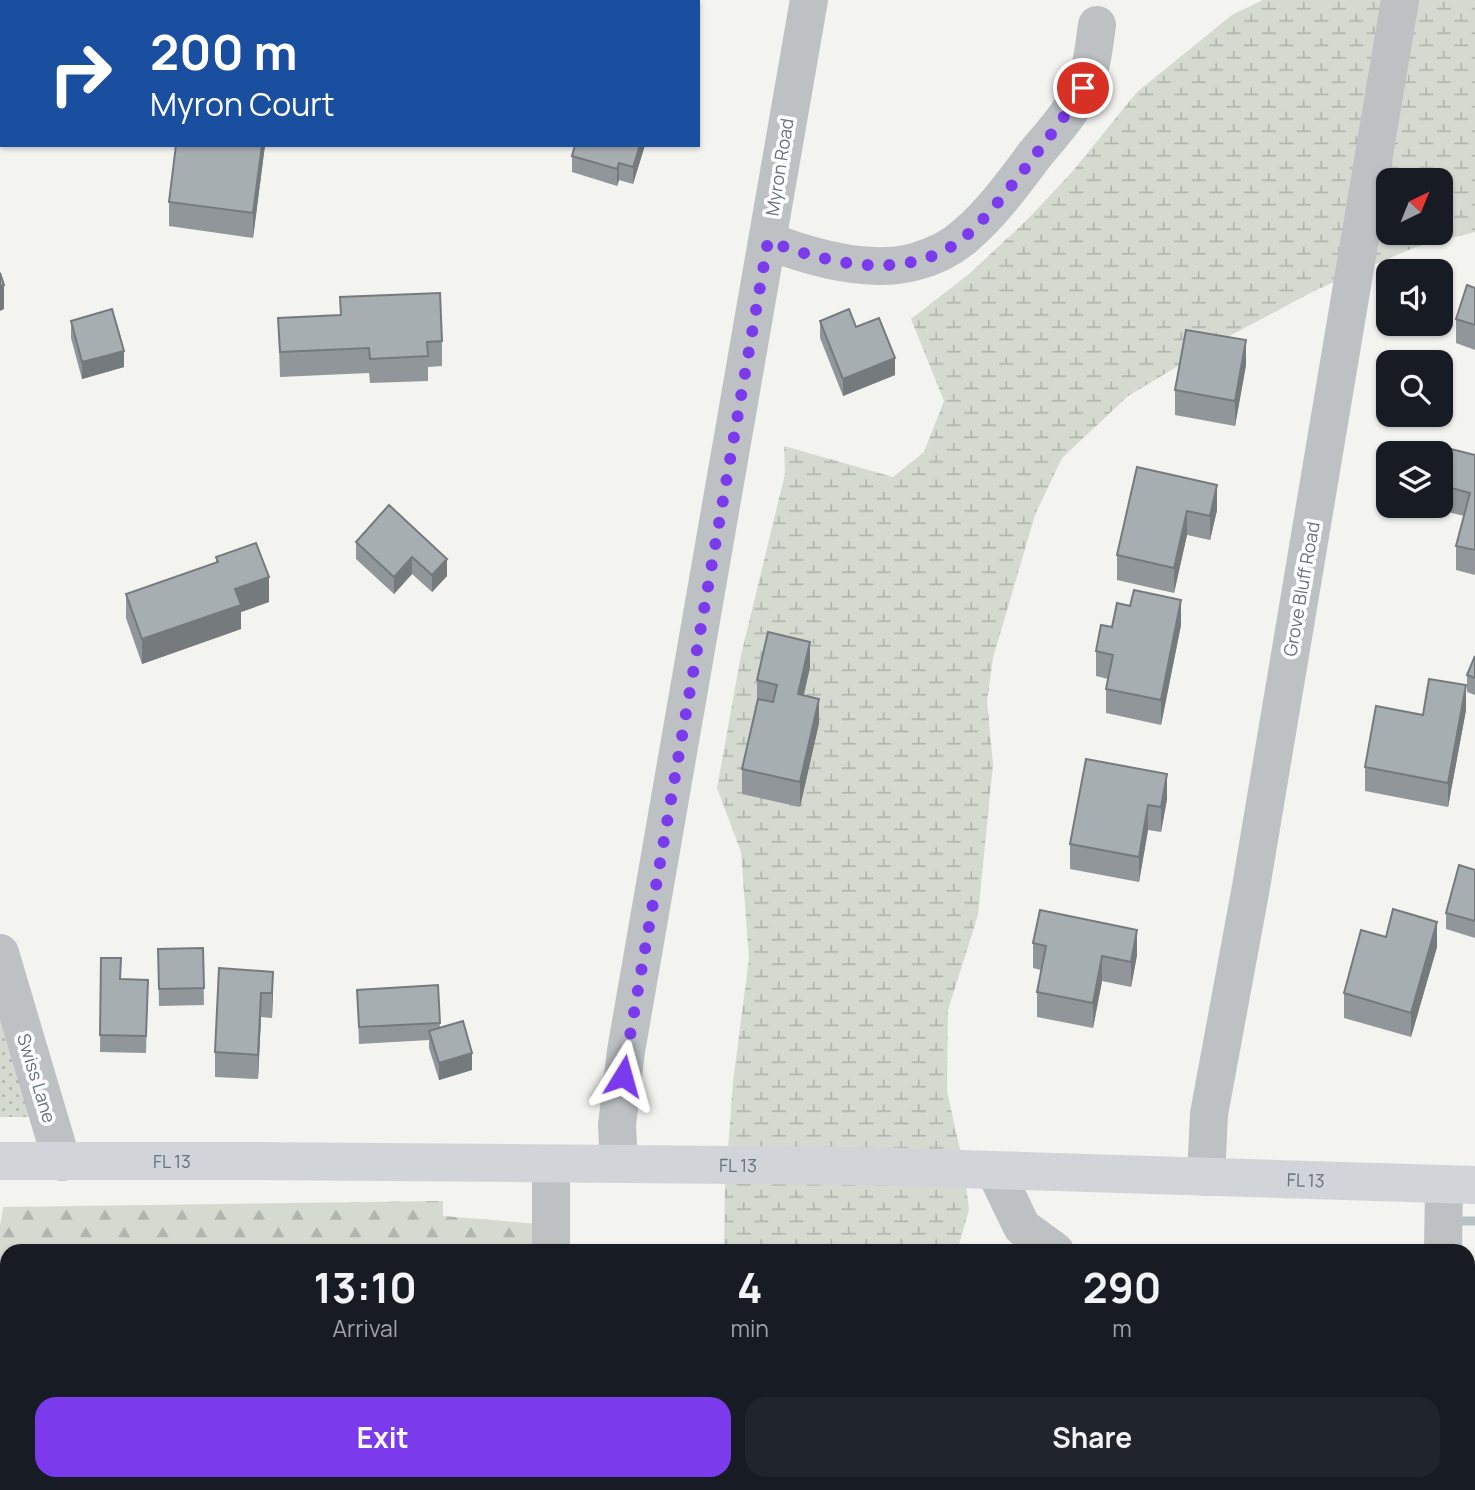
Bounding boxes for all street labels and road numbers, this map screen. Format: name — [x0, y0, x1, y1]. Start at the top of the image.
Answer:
street label: Myron Road — [759, 116, 799, 218]
street label: Grove Bluff Road — [1277, 520, 1325, 658]
street label: Swiss Lane — [12, 1031, 62, 1125]
street label: FL 13 — [153, 1149, 191, 1173]
street label: FL 13 — [719, 1153, 757, 1177]
street label: FL 13 — [1286, 1167, 1325, 1192]

